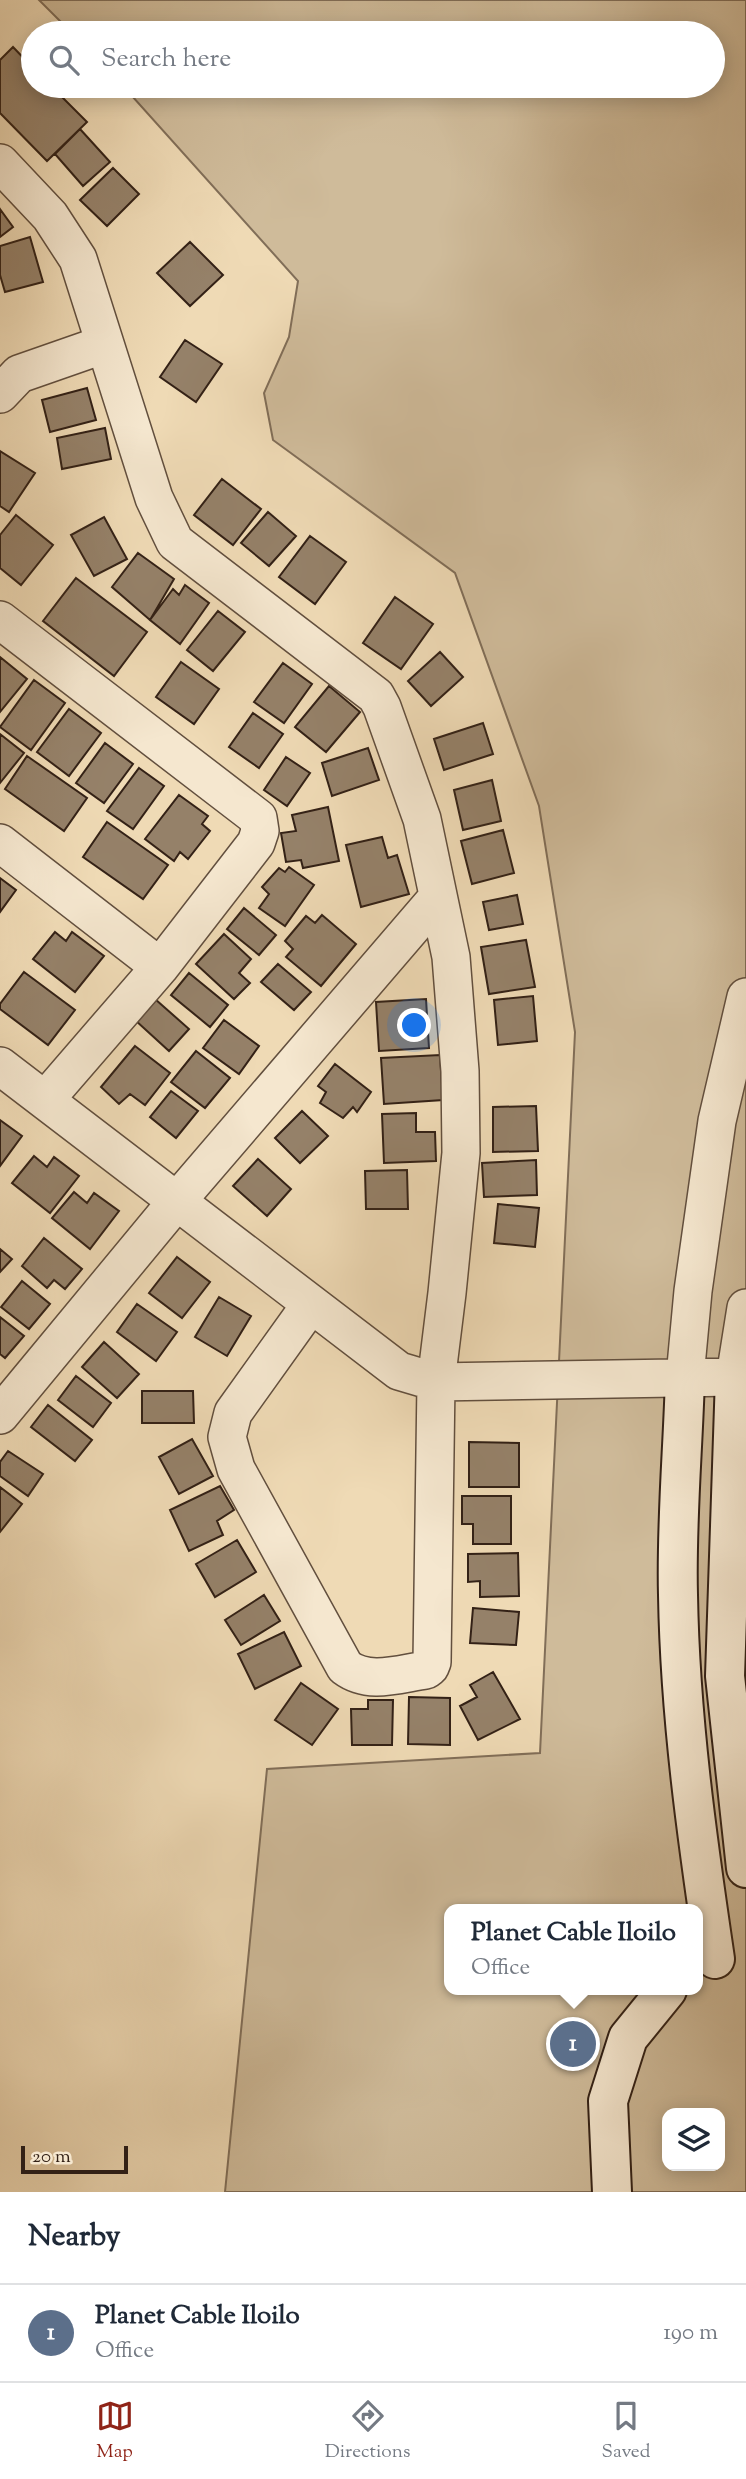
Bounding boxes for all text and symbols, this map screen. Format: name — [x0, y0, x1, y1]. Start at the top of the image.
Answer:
search box — [21, 21, 725, 98]
icon: search — [45, 41, 83, 79]
text: Search here — [101, 41, 231, 78]
your location — [397, 1008, 431, 1042]
popup — [444, 1904, 703, 1995]
text: Planet Cable Iloilo — [471, 1915, 676, 1952]
text: Office — [471, 1952, 530, 1985]
pin: 1 — [550, 2018, 596, 2070]
map controls — [662, 2108, 725, 2171]
button: layers — [662, 2108, 725, 2171]
scale bar — [21, 2143, 128, 2175]
text: 20 m — [32, 2144, 71, 2171]
text: Nearby — [28, 2216, 120, 2259]
text: Planet Cable Iloilo — [95, 2298, 300, 2335]
text: 1 — [47, 2317, 55, 2350]
text: 190 m — [663, 2317, 718, 2350]
text: Office — [95, 2335, 154, 2368]
tab: Map — [96, 2397, 134, 2466]
tab: Directions — [325, 2397, 410, 2466]
tab: Saved — [602, 2397, 650, 2466]

